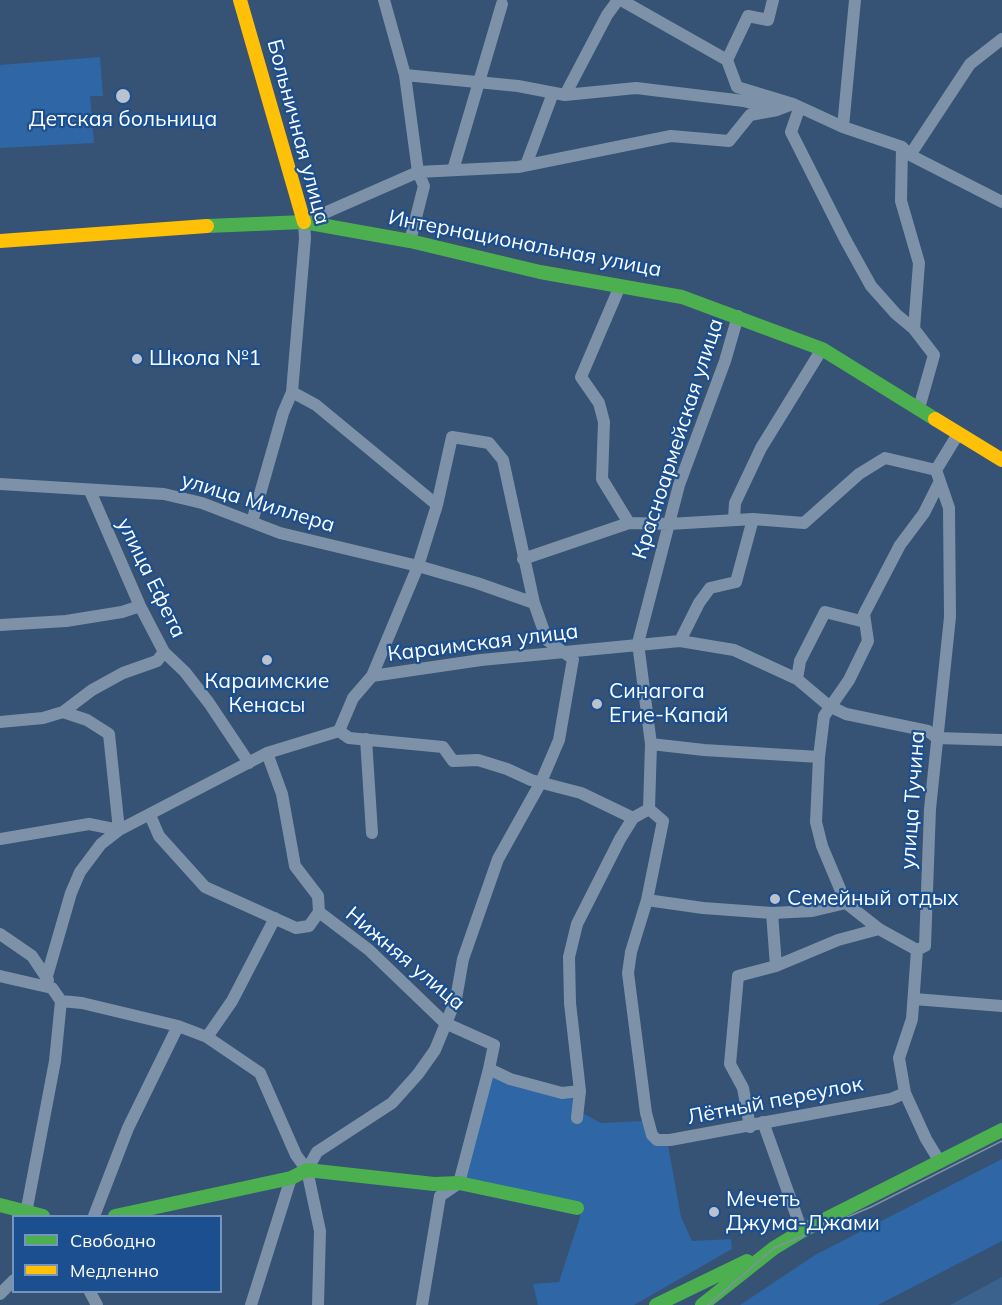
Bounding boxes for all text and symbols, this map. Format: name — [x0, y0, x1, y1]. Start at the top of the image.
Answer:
street label: Больничная улица — [261, 37, 335, 227]
marker: Детская больница — [114, 87, 132, 105]
place label: Детская больница — [29, 107, 217, 133]
street label: Интернациональная улица — [386, 205, 664, 283]
street label: Красноармейская улица — [627, 315, 729, 563]
place label: Школа №1 — [149, 346, 261, 372]
marker: Школа №1 — [130, 352, 144, 366]
street label: улица Миллера — [178, 468, 338, 538]
street label: улица Ефета — [111, 514, 191, 642]
street label: Караимская улица — [386, 619, 580, 667]
marker: Караимские Кенасы — [260, 653, 274, 667]
place label: Караимские Кенасы — [205, 669, 329, 719]
place label: Синагога Егие-Капай — [609, 679, 728, 729]
marker: Синагога Егие-Капай — [590, 697, 604, 711]
street label: улица Тучина — [896, 730, 930, 870]
place label: Семейный отдых — [787, 886, 959, 912]
marker: Семейный отдых — [768, 892, 782, 906]
street label: Нижняя улица — [340, 902, 470, 1016]
street label: Лётный переулок — [685, 1072, 865, 1130]
place label: Мечеть Джума-Джами — [726, 1187, 880, 1237]
marker: Мечеть Джума-Джами — [707, 1205, 721, 1219]
legend — [12, 1215, 222, 1293]
text: Свободно — [70, 1229, 156, 1252]
text: Медленно — [70, 1259, 159, 1282]

